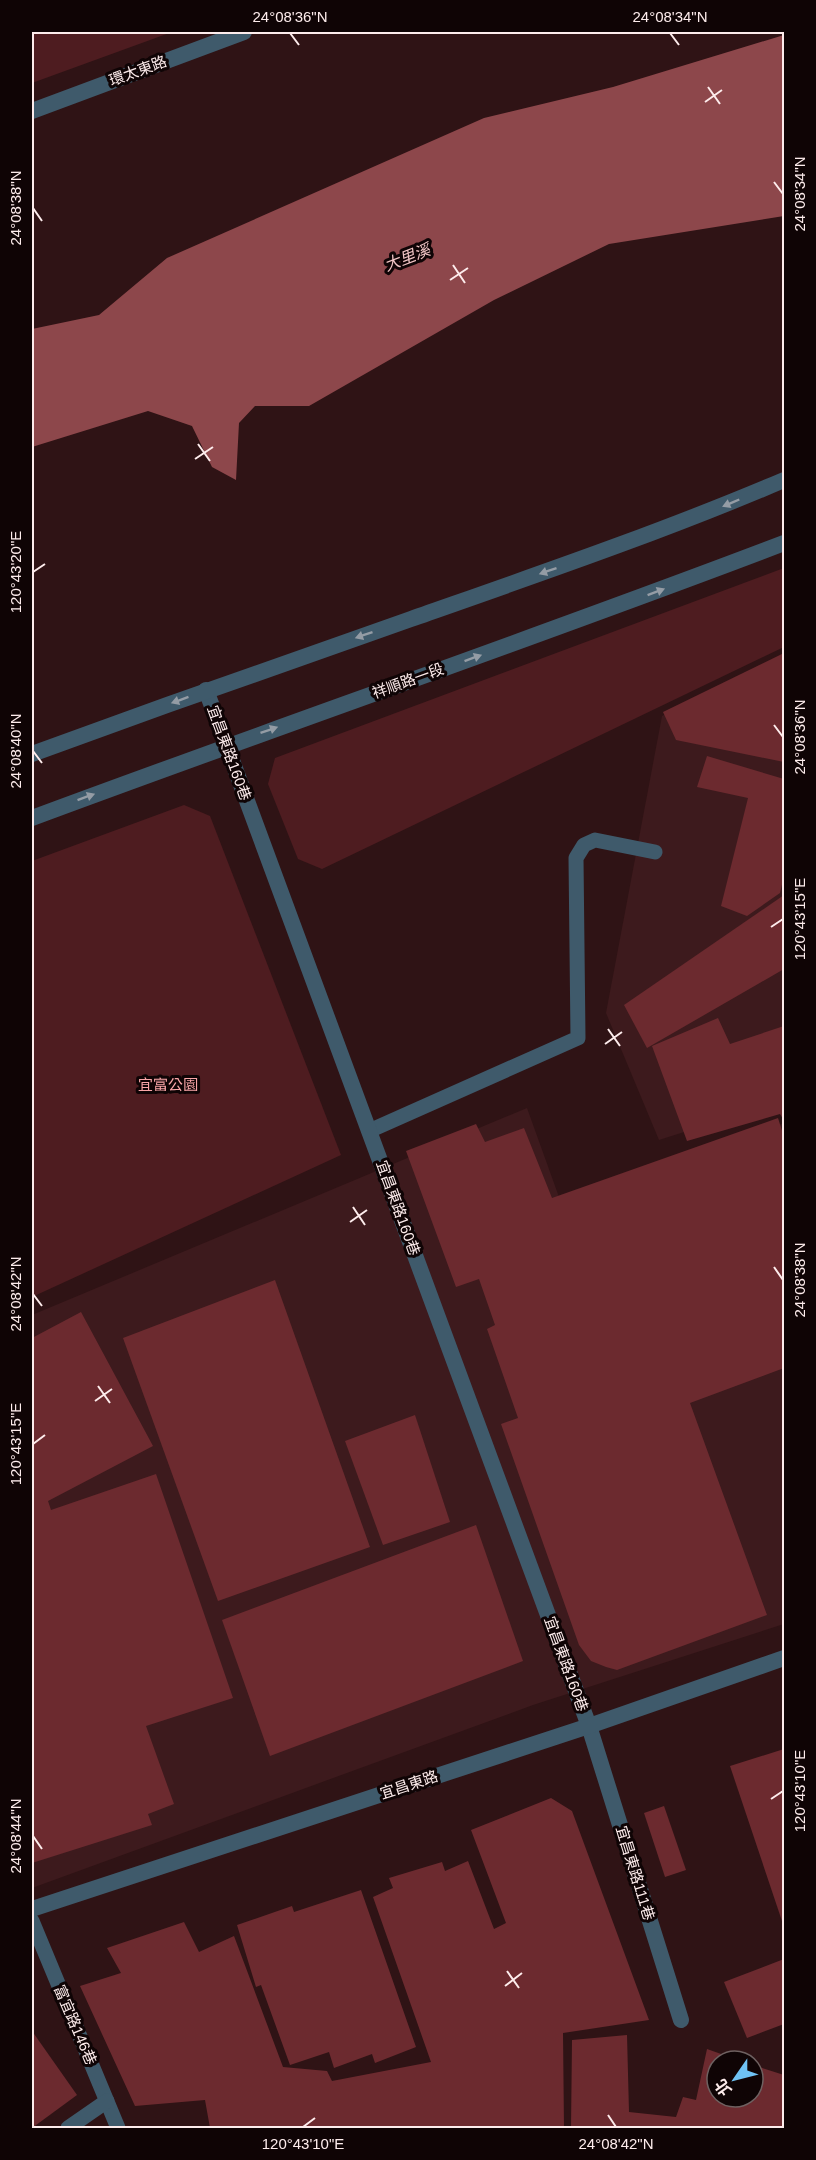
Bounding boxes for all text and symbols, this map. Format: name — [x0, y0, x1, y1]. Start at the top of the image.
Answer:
text: 24°08'36"N — [252, 8, 328, 25]
text: 24°08'34"N — [632, 8, 708, 25]
street label: 環太東路 — [107, 52, 169, 89]
text: 24°08'34"N — [791, 156, 808, 232]
text: 24°08'38"N — [7, 170, 24, 246]
water label: 大里溪 — [382, 240, 434, 274]
one-way arrow — [721, 498, 739, 508]
text: 120°43'20"E — [7, 531, 24, 613]
one-way arrow — [539, 567, 557, 576]
one-way arrow — [647, 586, 665, 596]
one-way arrow — [355, 631, 373, 641]
one-way arrow — [464, 652, 482, 662]
street label: 祥順路一段 — [370, 660, 446, 701]
one-way arrow — [171, 696, 189, 705]
text: 24°08'36"N — [791, 699, 808, 775]
street label: 宜昌東路160巷 — [204, 703, 255, 803]
text: 24°08'40"N — [7, 713, 24, 789]
one-way arrow — [260, 725, 278, 735]
one-way arrow — [77, 792, 95, 802]
text: 120°43'15"E — [791, 878, 808, 960]
park label: 宜富公園 — [138, 1076, 198, 1093]
street label: 宜昌東路160巷 — [373, 1158, 424, 1258]
text: 24°08'38"N — [791, 1242, 808, 1318]
text: 24°08'42"N — [7, 1256, 24, 1332]
text: 120°43'15"E — [7, 1403, 24, 1485]
street label: 宜昌東路160巷 — [541, 1614, 592, 1714]
text: 120°43'10"E — [791, 1750, 808, 1832]
street label: 宜昌東路 — [378, 1767, 440, 1802]
text: 24°08'44"N — [7, 1798, 24, 1874]
street label: 宜昌東路111巷 — [613, 1824, 658, 1922]
street label: 富宜路146巷 — [51, 1982, 100, 2067]
north arrow — [705, 2049, 765, 2109]
text: 北 — [712, 2076, 735, 2099]
text: 120°43'10"E — [262, 2135, 344, 2152]
text: 24°08'42"N — [578, 2135, 654, 2152]

